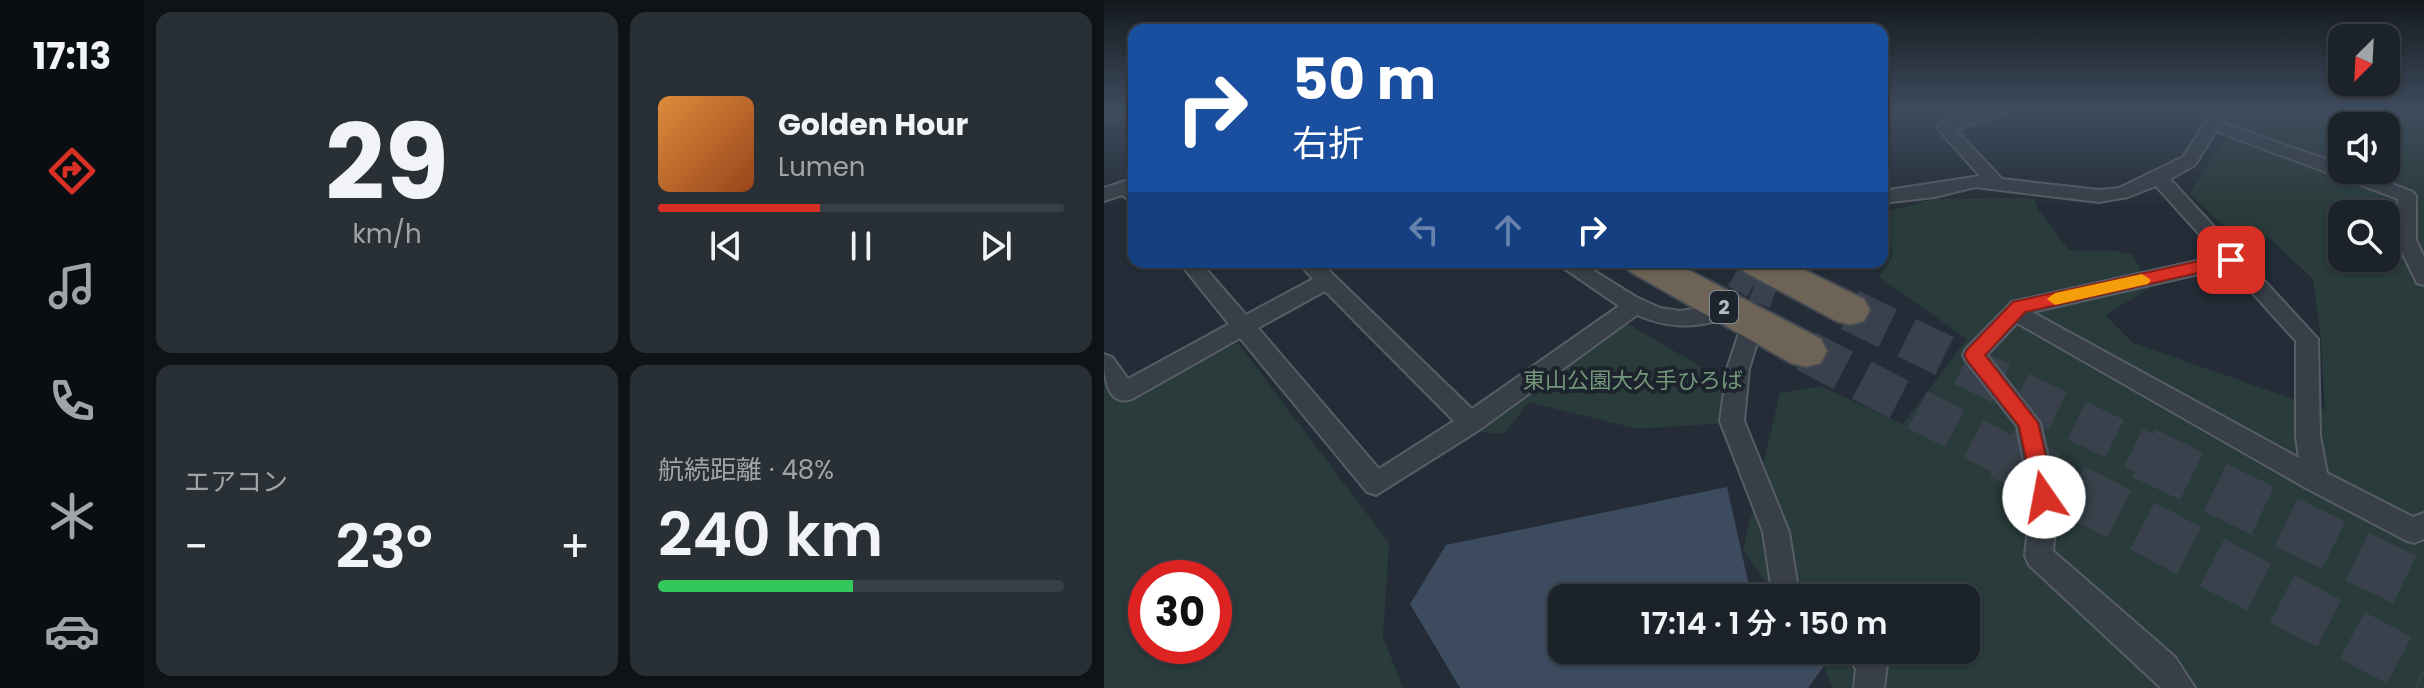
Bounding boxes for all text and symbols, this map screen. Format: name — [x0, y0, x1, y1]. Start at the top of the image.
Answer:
north arrow — [2328, 24, 2400, 96]
map controls — [2328, 24, 2400, 272]
text: 17:13 — [33, 31, 111, 82]
text: 50 m — [1292, 40, 1436, 119]
icon: right — [1160, 56, 1264, 160]
text: 29 — [325, 90, 449, 235]
text: Golden Hour — [778, 103, 968, 146]
button: sound — [2328, 112, 2400, 184]
text: 右折 — [1292, 118, 1364, 169]
icon: directions — [44, 143, 100, 199]
text: Lumen — [778, 149, 865, 185]
button: search — [2328, 200, 2400, 272]
icon: left — [1402, 208, 1446, 252]
icon: ahead — [1486, 208, 1530, 252]
icon: right — [1570, 208, 1614, 252]
text: km/h — [352, 216, 422, 252]
icon: previous — [704, 224, 748, 268]
icon: pause — [839, 224, 883, 268]
icon: next — [974, 224, 1018, 268]
pin — [2197, 226, 2265, 294]
icon: arrive — [2209, 238, 2253, 282]
icon: music — [44, 258, 100, 314]
road number: 2 — [1710, 291, 1738, 323]
park label: 東山公園大久手ひろば — [1523, 365, 1743, 396]
icon: phone — [44, 373, 100, 429]
text: 航続距離 · 48% — [658, 452, 834, 488]
position arrow — [2002, 455, 2086, 539]
text: エアコン — [184, 464, 288, 500]
icon: climate — [44, 488, 100, 544]
text: 240 km — [658, 493, 883, 577]
text: 23° — [336, 505, 433, 589]
text: − — [184, 516, 208, 577]
text: + — [560, 516, 590, 577]
speed limit sign: 30 — [1128, 560, 1232, 664]
text: 17:14 · 1 分 · 150 m — [1641, 602, 1887, 645]
icon: car — [44, 603, 100, 659]

